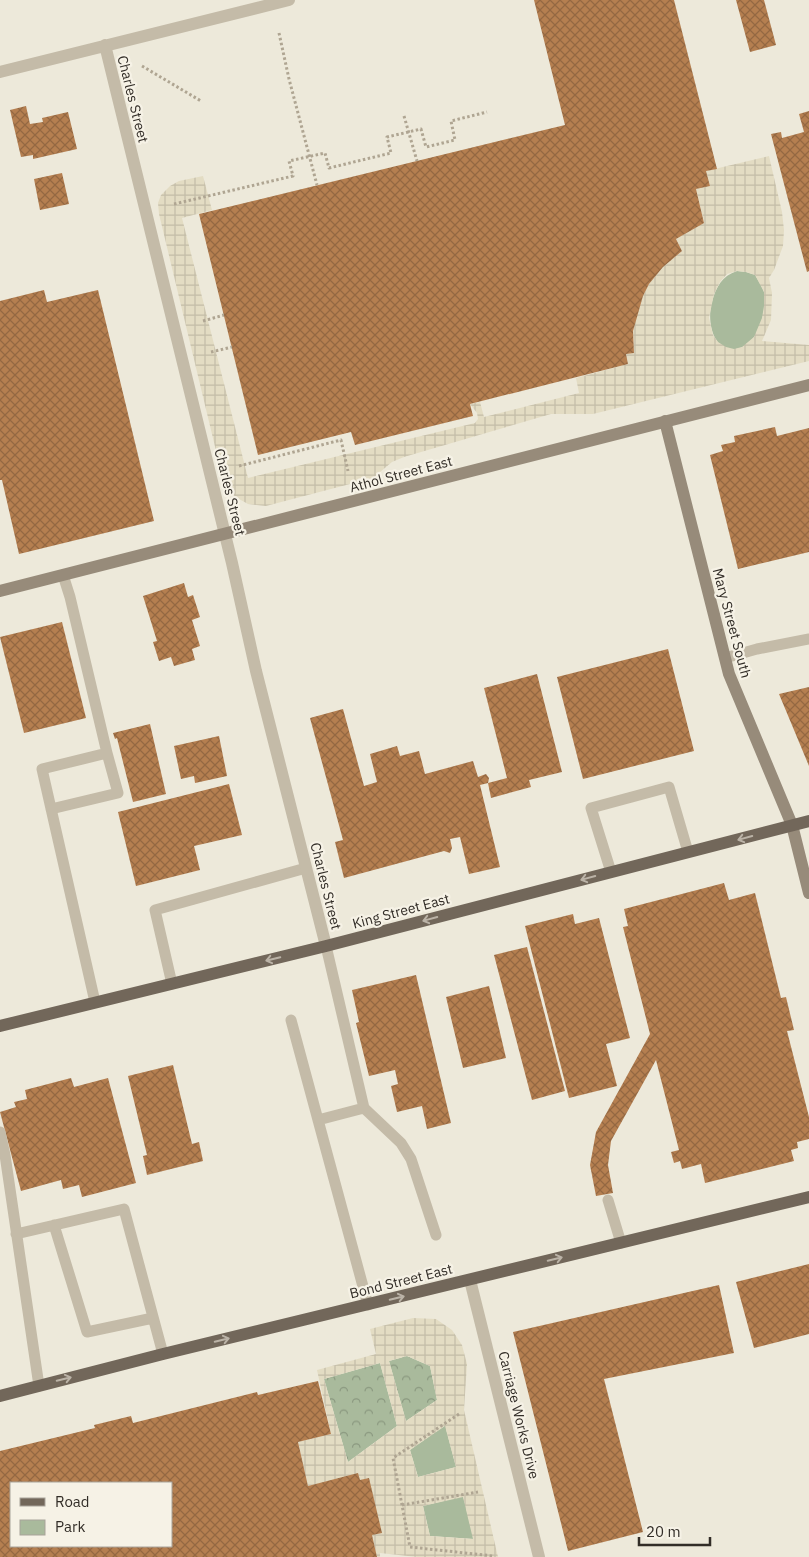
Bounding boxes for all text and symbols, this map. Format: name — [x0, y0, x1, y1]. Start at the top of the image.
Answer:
street label: Charles Street — [113, 54, 153, 145]
street label: Charles Street — [210, 447, 250, 538]
street label: Athol Street East — [348, 452, 454, 496]
street label: Mary Street South — [709, 566, 755, 680]
one-way arrow — [737, 834, 753, 843]
street label: Charles Street — [306, 841, 346, 932]
one-way arrow — [580, 874, 596, 884]
street label: King Street East — [350, 889, 452, 933]
one-way arrow — [423, 915, 439, 924]
one-way arrow — [265, 955, 281, 965]
one-way arrow — [546, 1254, 562, 1264]
street label: Bond Street East — [348, 1260, 454, 1302]
one-way arrow — [388, 1293, 404, 1302]
one-way arrow — [213, 1335, 229, 1344]
street label: Carriage Works Drive — [494, 1349, 544, 1481]
one-way arrow — [56, 1374, 72, 1384]
legend — [10, 1482, 172, 1547]
text: Road — [55, 1492, 90, 1511]
scale bar — [639, 1514, 710, 1546]
text: Park — [55, 1517, 85, 1536]
text: 20 m — [646, 1522, 681, 1541]

